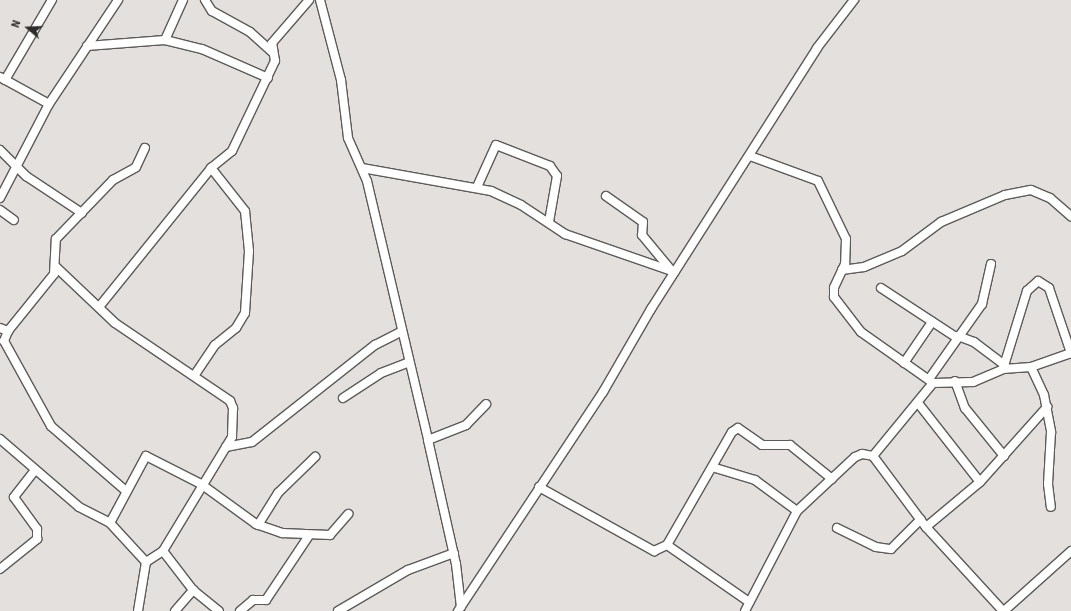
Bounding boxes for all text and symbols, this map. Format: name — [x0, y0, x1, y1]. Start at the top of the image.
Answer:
north arrow — [8, 8, 48, 48]
text: N — [8, 18, 24, 30]

